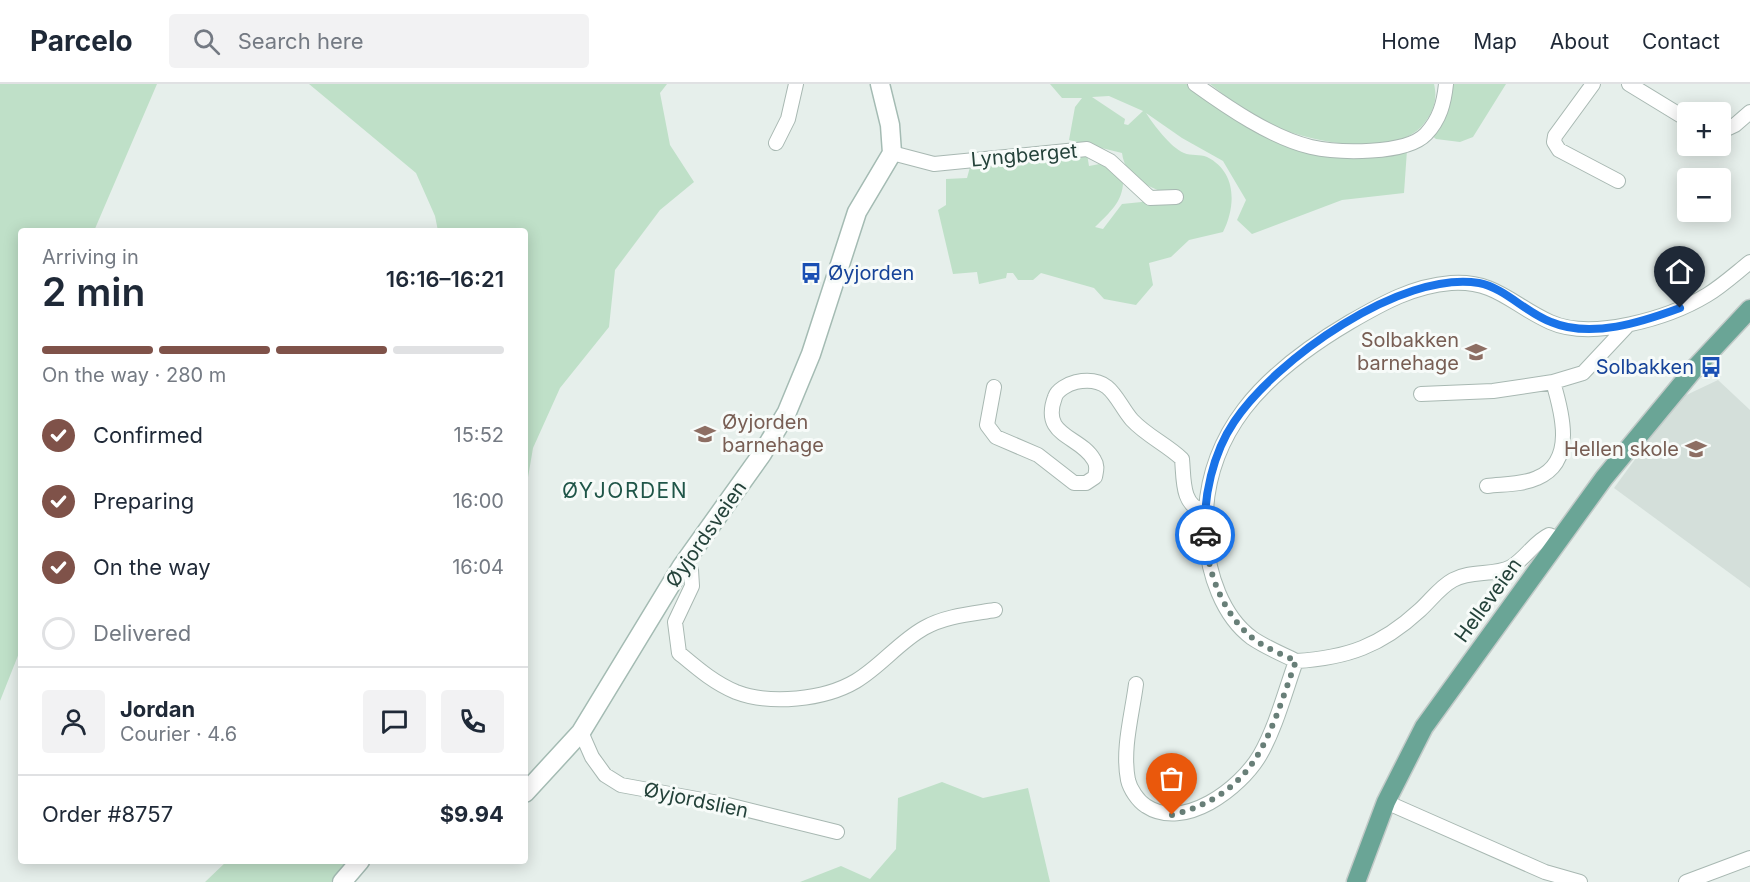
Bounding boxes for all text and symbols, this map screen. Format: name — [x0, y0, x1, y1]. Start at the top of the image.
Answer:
search box — [169, 14, 589, 68]
text: Parcelo — [30, 24, 133, 58]
icon: search — [190, 25, 223, 58]
text: Search here — [238, 28, 363, 54]
text: Home — [1381, 29, 1440, 54]
text: Map — [1473, 29, 1517, 54]
text: About — [1550, 29, 1609, 54]
text: Contact — [1642, 29, 1720, 54]
map controls — [1677, 102, 1731, 222]
button: + — [1677, 102, 1731, 156]
street label: Lyngberget — [970, 138, 1079, 172]
button: − — [1677, 168, 1731, 222]
text: Arriving in — [42, 245, 139, 269]
pin — [1654, 246, 1705, 308]
icon: home — [1663, 255, 1696, 288]
bus stop icon: Øyjorden — [799, 261, 823, 285]
place label: Øyjorden — [828, 261, 914, 285]
text: 16:16–16:21 — [386, 266, 504, 292]
text: 2 min — [42, 268, 145, 315]
place label: Solbakken barnehage — [1357, 328, 1459, 375]
school or university icon: Solbakken barnehage — [1464, 340, 1488, 364]
place label: Solbakken — [1596, 355, 1694, 379]
bus stop icon: Solbakken — [1699, 355, 1723, 379]
text: On the way · 280 m — [42, 363, 226, 387]
place label: Øyjorden barnehage — [722, 410, 824, 457]
icon: check — [42, 419, 75, 452]
text: Confirmed — [93, 422, 203, 448]
school or university icon: Øyjorden barnehage — [693, 422, 717, 446]
text: 15:52 — [454, 423, 504, 447]
place label: Hellen skole — [1564, 437, 1679, 461]
school or university icon: Hellen skole — [1684, 437, 1708, 461]
street label: Øyjordsveien — [661, 476, 751, 592]
district label: ØYJORDEN — [562, 478, 688, 503]
icon: check — [42, 485, 75, 518]
text: Preparing — [93, 488, 194, 514]
text: 16:00 — [452, 489, 504, 513]
courier — [1175, 505, 1235, 565]
icon: car — [1189, 519, 1222, 552]
icon: check — [42, 551, 75, 584]
street label: Helleveien — [1449, 553, 1527, 647]
text: On the way — [93, 554, 211, 580]
text: 16:04 — [452, 555, 504, 579]
text: Delivered — [93, 620, 191, 646]
button: person — [42, 690, 105, 753]
button: chat — [363, 690, 426, 753]
button: phone — [441, 690, 504, 753]
text: Jordan — [120, 696, 195, 722]
text: Courier · 4.6 — [120, 722, 237, 746]
pin — [1146, 753, 1197, 815]
icon: bag — [1155, 762, 1188, 795]
street label: Øyjordslien — [641, 777, 751, 823]
text: Order #8757 — [42, 801, 173, 827]
text: $9.94 — [440, 801, 504, 827]

